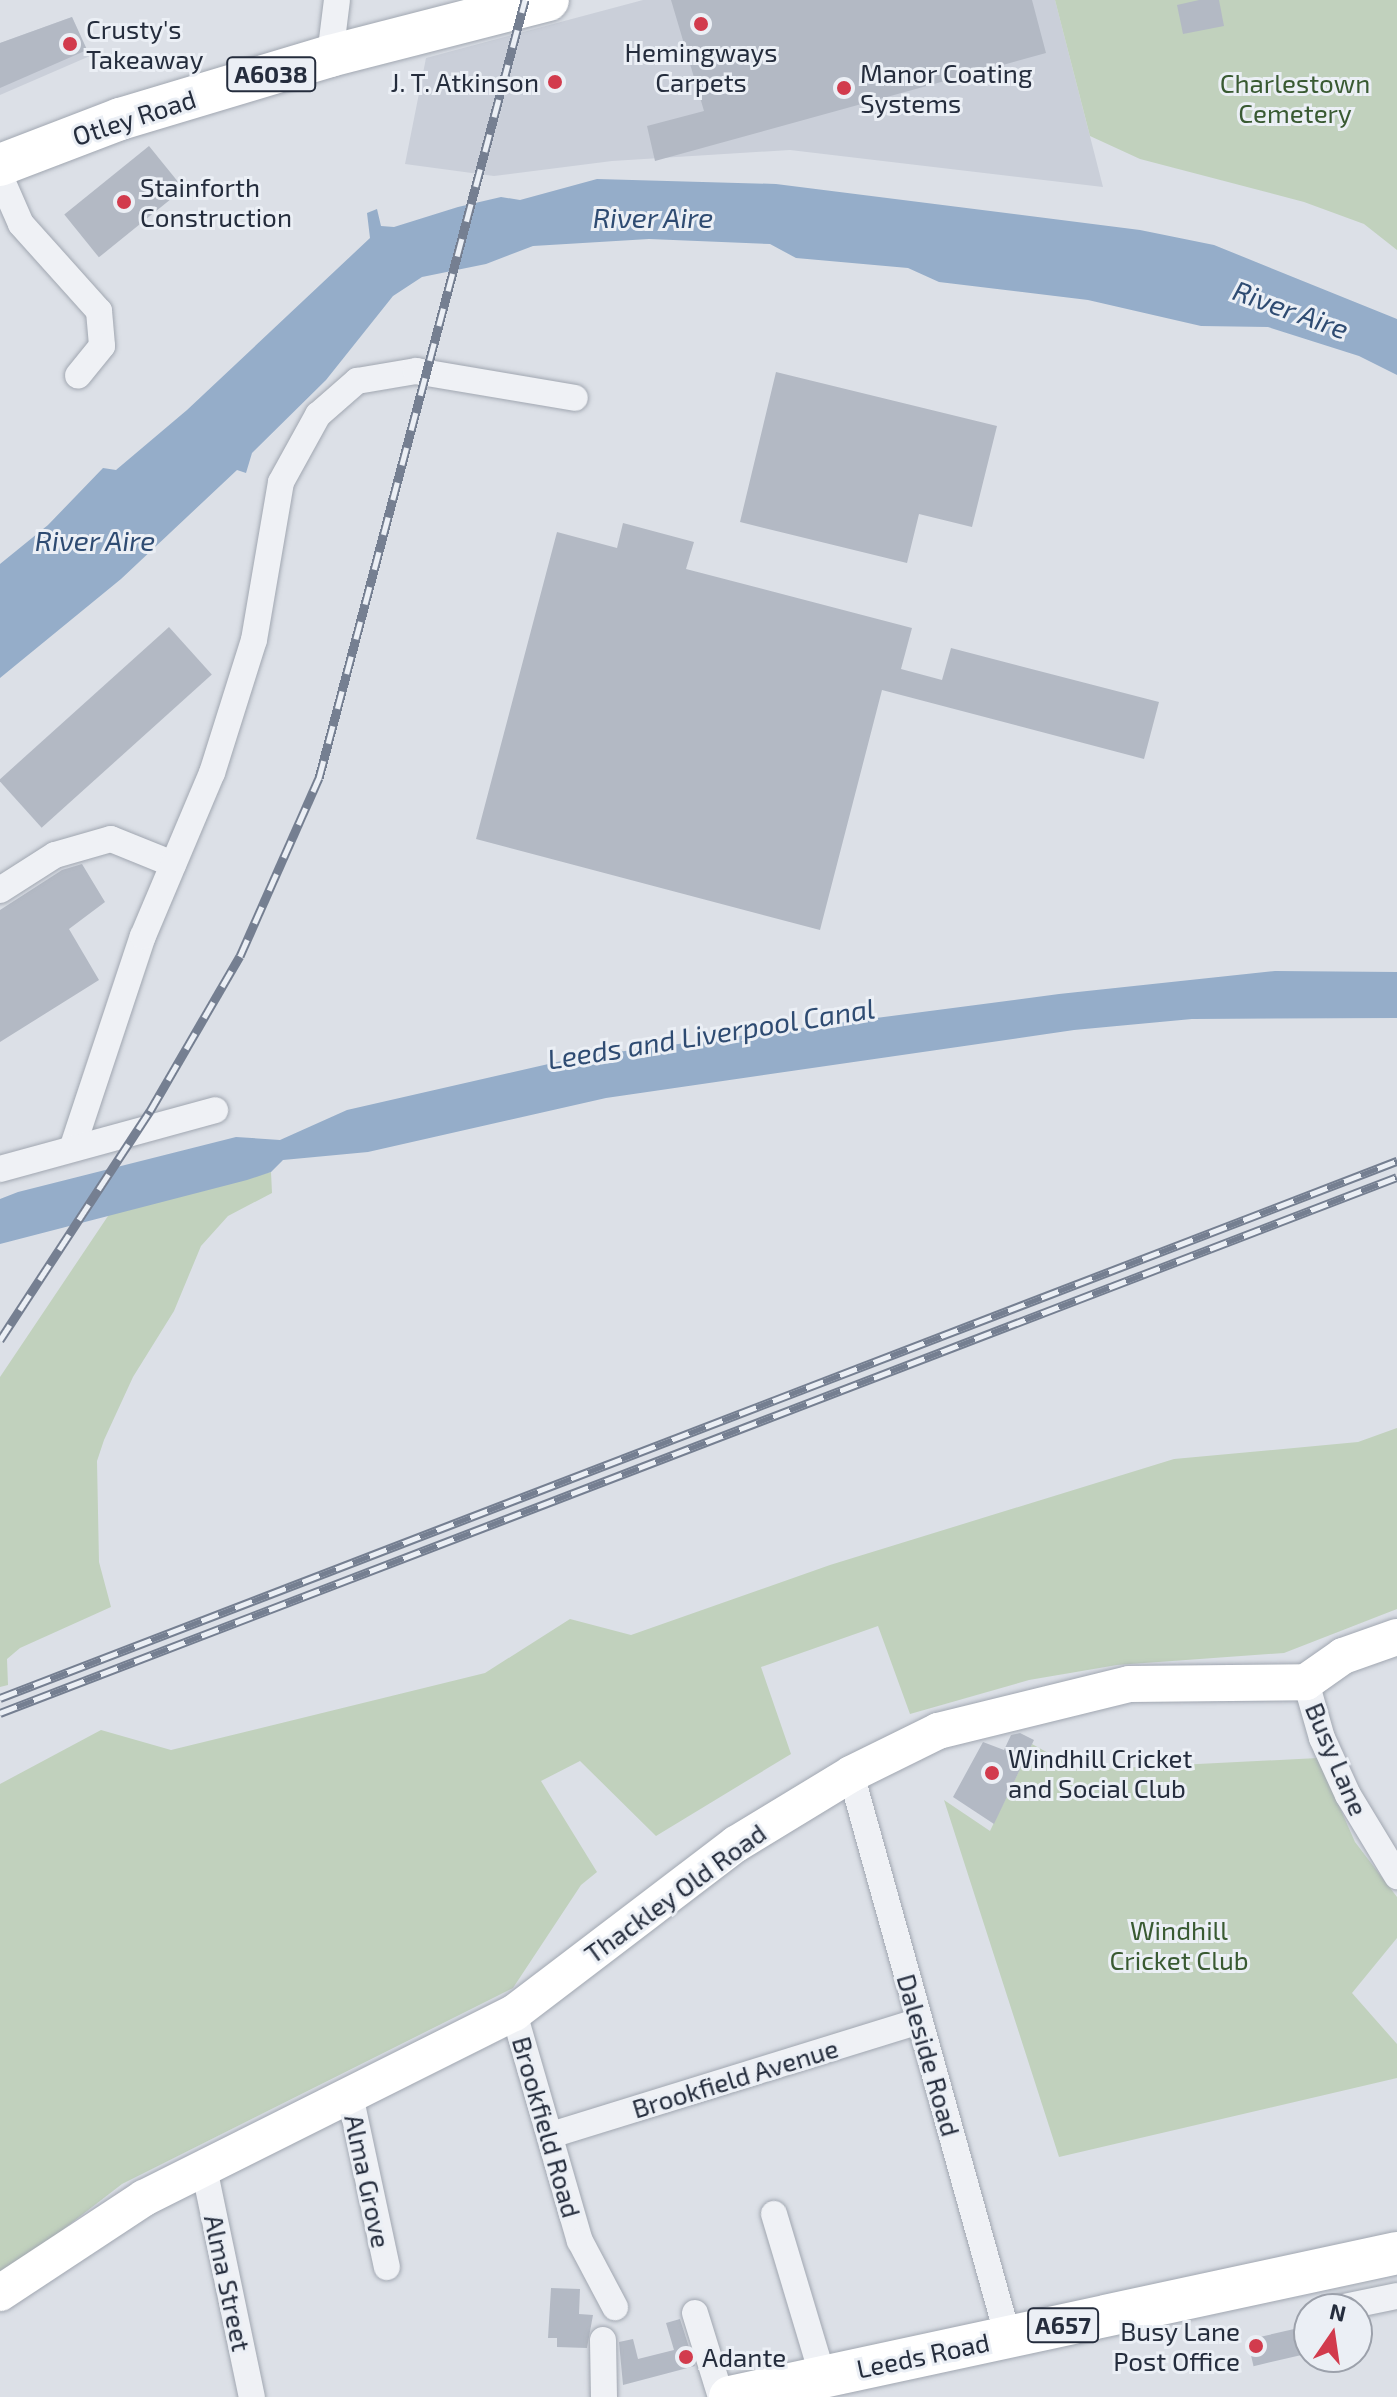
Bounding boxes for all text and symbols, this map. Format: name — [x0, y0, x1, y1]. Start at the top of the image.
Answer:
place label: Crusty's Takeaway — [86, 13, 203, 74]
marker: Hemingways Carpets — [692, 15, 710, 33]
marker: Crusty's Takeaway — [61, 35, 79, 53]
place label: Hemingways Carpets — [625, 36, 777, 98]
road number: A6038 — [225, 54, 317, 94]
place label: Manor Coating Systems — [860, 57, 1033, 118]
place label: J. T. Atkinson — [389, 66, 539, 98]
park label: Charlestown Cemetery — [1220, 67, 1370, 128]
marker: J. T. Atkinson — [546, 73, 564, 91]
marker: Manor Coating Systems — [835, 79, 853, 97]
street label: Otley Road — [68, 82, 200, 152]
place label: Stainforth Construction — [140, 171, 292, 232]
marker: Stainforth Construction — [115, 193, 133, 211]
water label: River Aire — [592, 200, 714, 234]
water label: River Aire — [1228, 272, 1354, 346]
water label: River Aire — [34, 523, 156, 557]
water label: Leeds and Liverpool Canal — [545, 990, 877, 1076]
street label: Busy Lane — [1299, 1698, 1375, 1820]
place label: Windhill Cricket and Social Club — [1008, 1742, 1193, 1804]
marker: Windhill Cricket and Social Club — [983, 1764, 1001, 1782]
street label: Thackley Old Road — [578, 1817, 772, 1969]
park label: Windhill Cricket Club — [1109, 1914, 1249, 1976]
street label: Daleside Road — [891, 1970, 967, 2140]
street label: Brookfield Avenue — [628, 2032, 842, 2124]
street label: Brookfield Road — [506, 2033, 588, 2221]
street label: Alma Grove — [339, 2112, 397, 2250]
street label: Alma Street — [198, 2212, 258, 2354]
north arrow — [1293, 2293, 1373, 2373]
text: N — [1327, 2297, 1349, 2326]
road number: A657 — [1027, 2305, 1099, 2345]
place label: Busy Lane Post Office — [1113, 2315, 1240, 2376]
street label: Leeds Road — [854, 2326, 992, 2384]
marker: Busy Lane Post Office — [1247, 2337, 1265, 2355]
place label: Adante — [702, 2341, 786, 2373]
marker: Adante — [677, 2348, 695, 2366]

